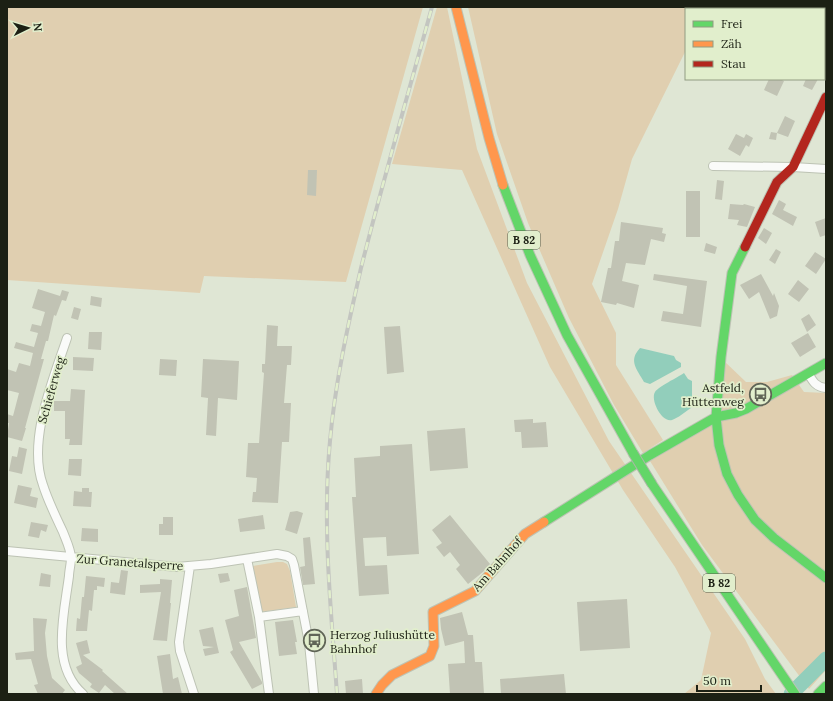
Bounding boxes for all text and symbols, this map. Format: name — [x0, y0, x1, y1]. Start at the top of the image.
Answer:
north arrow — [8, 8, 48, 48]
legend — [685, 8, 825, 80]
text: Frei — [721, 16, 742, 31]
text: N — [31, 22, 45, 32]
text: Zäh — [721, 36, 742, 51]
text: Stau — [721, 56, 746, 71]
road number: B 82 — [508, 231, 540, 249]
street label: Schieferweg — [34, 355, 68, 425]
place label: Astfeld, Hüttenweg — [682, 380, 744, 409]
bus stop icon: Astfeld, Hüttenweg — [747, 381, 773, 407]
street label: Am Bahnhof — [468, 533, 526, 595]
street label: Zur Granetalsperre — [76, 551, 184, 573]
road number: B 82 — [703, 574, 735, 592]
place label: Herzog Juliushütte Bahnhof — [330, 627, 435, 656]
bus stop icon: Herzog Juliushütte Bahnhof — [302, 628, 328, 654]
scale bar — [697, 667, 761, 693]
text: 50 m — [703, 673, 731, 688]

